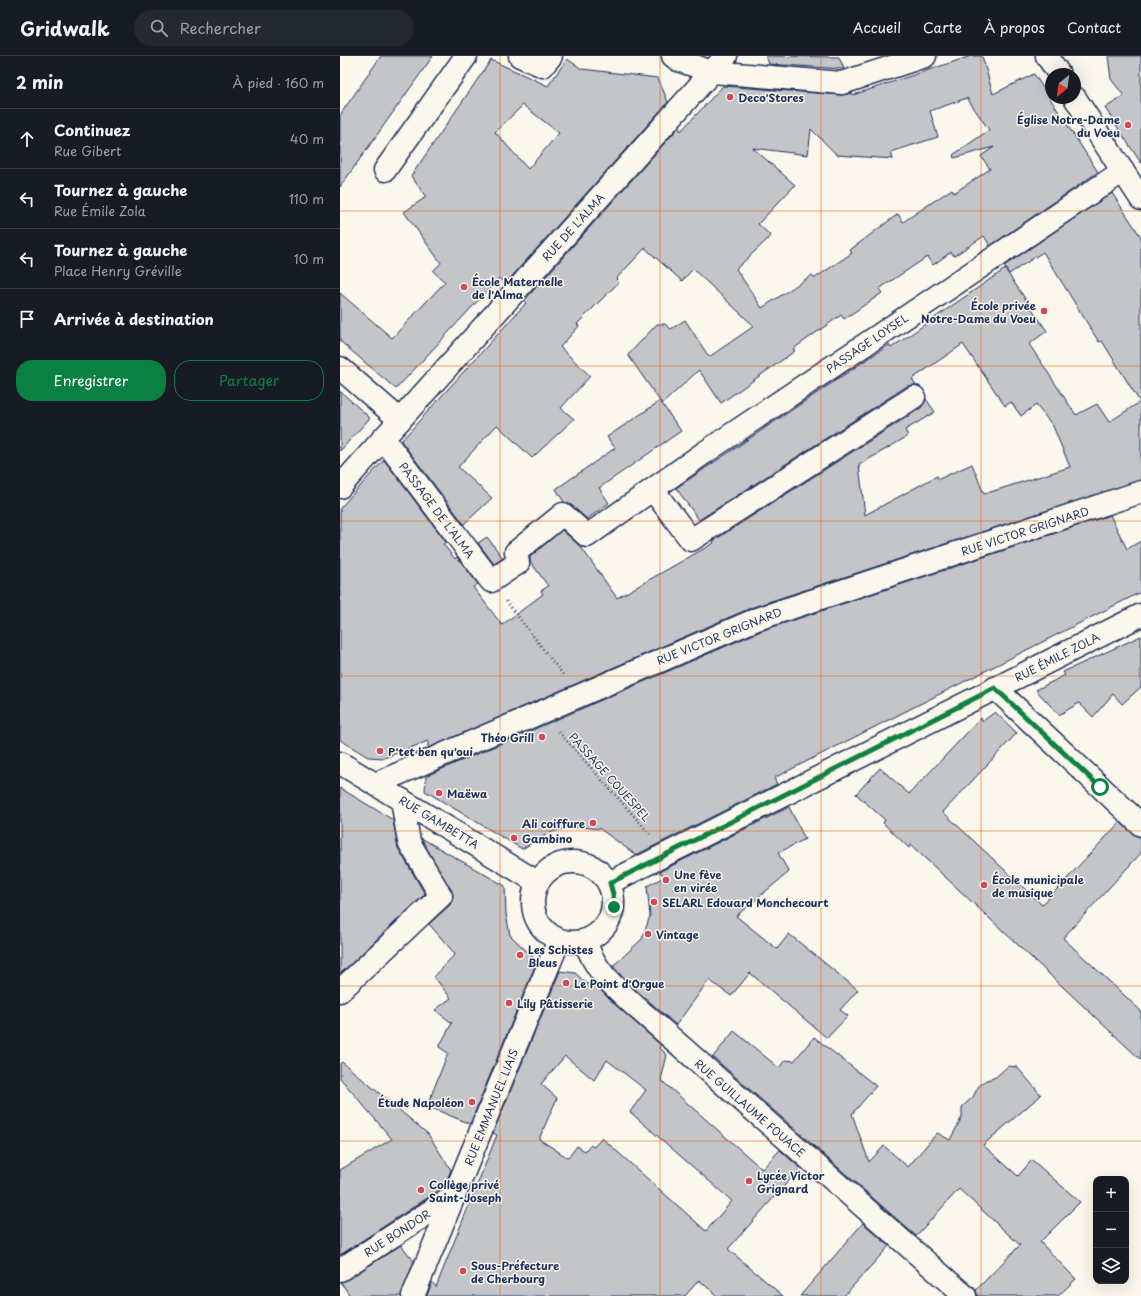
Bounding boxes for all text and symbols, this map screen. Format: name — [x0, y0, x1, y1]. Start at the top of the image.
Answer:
search box — [134, 10, 414, 46]
text: Gridwalk — [20, 14, 110, 42]
text: Rechercher — [180, 16, 261, 39]
icon: search — [148, 17, 170, 39]
text: Accueil — [853, 17, 901, 38]
text: Carte — [923, 17, 962, 38]
text: À propos — [984, 17, 1045, 38]
text: Contact — [1067, 17, 1121, 38]
north arrow — [1045, 68, 1081, 104]
text: 2 min — [16, 69, 63, 95]
text: À pied · 160 m — [233, 73, 324, 92]
place label: Deco'Stores — [738, 89, 804, 106]
marker: Deco'Stores — [725, 92, 735, 102]
place label: Église Notre-Dame du Voeu — [1017, 111, 1120, 141]
text: Continuez — [54, 118, 130, 141]
marker: Église Notre-Dame du Voeu — [1123, 120, 1133, 130]
icon: ahead — [16, 128, 38, 150]
text: 40 m — [290, 129, 324, 148]
text: Rue Gibert — [54, 141, 121, 160]
text: Tournez à gauche — [54, 178, 188, 201]
icon: left — [16, 188, 38, 210]
text: 110 m — [289, 189, 324, 208]
street label: RUE DE L'ALMA — [538, 189, 608, 265]
text: Rue Émile Zola — [54, 201, 145, 220]
text: Tournez à gauche — [54, 238, 188, 261]
icon: left — [16, 248, 38, 270]
text: 10 m — [294, 249, 324, 268]
text: Place Henry Gréville — [54, 261, 182, 280]
place label: École Maternelle de l'Alma — [472, 273, 563, 303]
marker: École Maternelle de l'Alma — [459, 282, 469, 292]
place label: École privée Notre-Dame du Voeu — [921, 297, 1037, 327]
marker: École privée Notre-Dame du Voeu — [1039, 306, 1049, 316]
text: Arrivée à destination — [54, 307, 214, 330]
icon: arrive — [16, 308, 38, 330]
street label: PASSAGE LOYSEL — [822, 309, 912, 377]
button: Enregistrer — [16, 360, 166, 401]
button: Partager — [174, 360, 324, 401]
street label: PASSAGE DE L'ALMA — [395, 459, 479, 561]
street label: RUE VICTOR GRIGNARD — [959, 502, 1091, 560]
street label: RUE VICTOR GRIGNARD — [654, 603, 784, 669]
street label: RUE ÉMILE ZOLA — [1011, 628, 1103, 686]
place label: Théo Grill — [481, 729, 534, 746]
street label: PASSAGE COUESPEL — [565, 729, 655, 826]
marker: Théo Grill — [537, 732, 547, 742]
place label: P'tet ben qu'oui — [388, 743, 473, 760]
marker: P'tet ben qu'oui — [375, 746, 385, 756]
route start — [1091, 778, 1109, 796]
place label: Maëwa — [447, 785, 488, 802]
marker: Maëwa — [434, 788, 444, 798]
street label: RUE GAMBETTA — [396, 791, 482, 853]
place label: Ali coiffure — [522, 815, 585, 832]
marker: Ali coiffure — [588, 818, 598, 828]
place label: Gambino — [522, 830, 573, 847]
marker: Gambino — [509, 833, 519, 843]
place label: Une fève en virée — [674, 866, 722, 896]
place label: École municipale de musique — [992, 871, 1085, 901]
marker: Une fève en virée — [661, 875, 671, 885]
marker: École municipale de musique — [979, 880, 989, 890]
place label: SELARL Edouard Monchecourt — [662, 894, 829, 911]
marker: SELARL Edouard Monchecourt — [649, 897, 659, 907]
route end — [605, 898, 623, 916]
place label: Vintage — [656, 926, 699, 943]
marker: Vintage — [643, 929, 653, 939]
place label: Les Schistes Bleus — [528, 941, 594, 971]
marker: Les Schistes Bleus — [515, 950, 525, 960]
place label: Le Point d'Orgue — [574, 975, 665, 992]
marker: Le Point d'Orgue — [561, 978, 571, 988]
place label: Lily Pâtisserie — [517, 995, 593, 1012]
marker: Lily Pâtisserie — [504, 998, 514, 1008]
street label: RUE EMMANUEL LIAIS — [460, 1046, 522, 1168]
street label: RUE GUILLAUME FOUACE — [691, 1055, 809, 1161]
place label: Étude Napoléon — [378, 1094, 464, 1111]
marker: Étude Napoléon — [467, 1097, 477, 1107]
place label: Lycée Victor Grignard — [757, 1167, 825, 1197]
place label: Collège privé Saint-Joseph — [429, 1176, 502, 1206]
marker: Lycée Victor Grignard — [744, 1176, 754, 1186]
map controls — [1093, 1176, 1129, 1284]
button: + — [1093, 1176, 1129, 1212]
marker: Collège privé Saint-Joseph — [416, 1185, 426, 1195]
street label: RUE BONDOR — [361, 1205, 433, 1261]
button: − — [1093, 1212, 1129, 1248]
button: layers — [1093, 1248, 1129, 1284]
place label: Sous-Préfecture de Cherbourg — [471, 1257, 559, 1287]
marker: Sous-Préfecture de Cherbourg — [458, 1266, 468, 1276]

